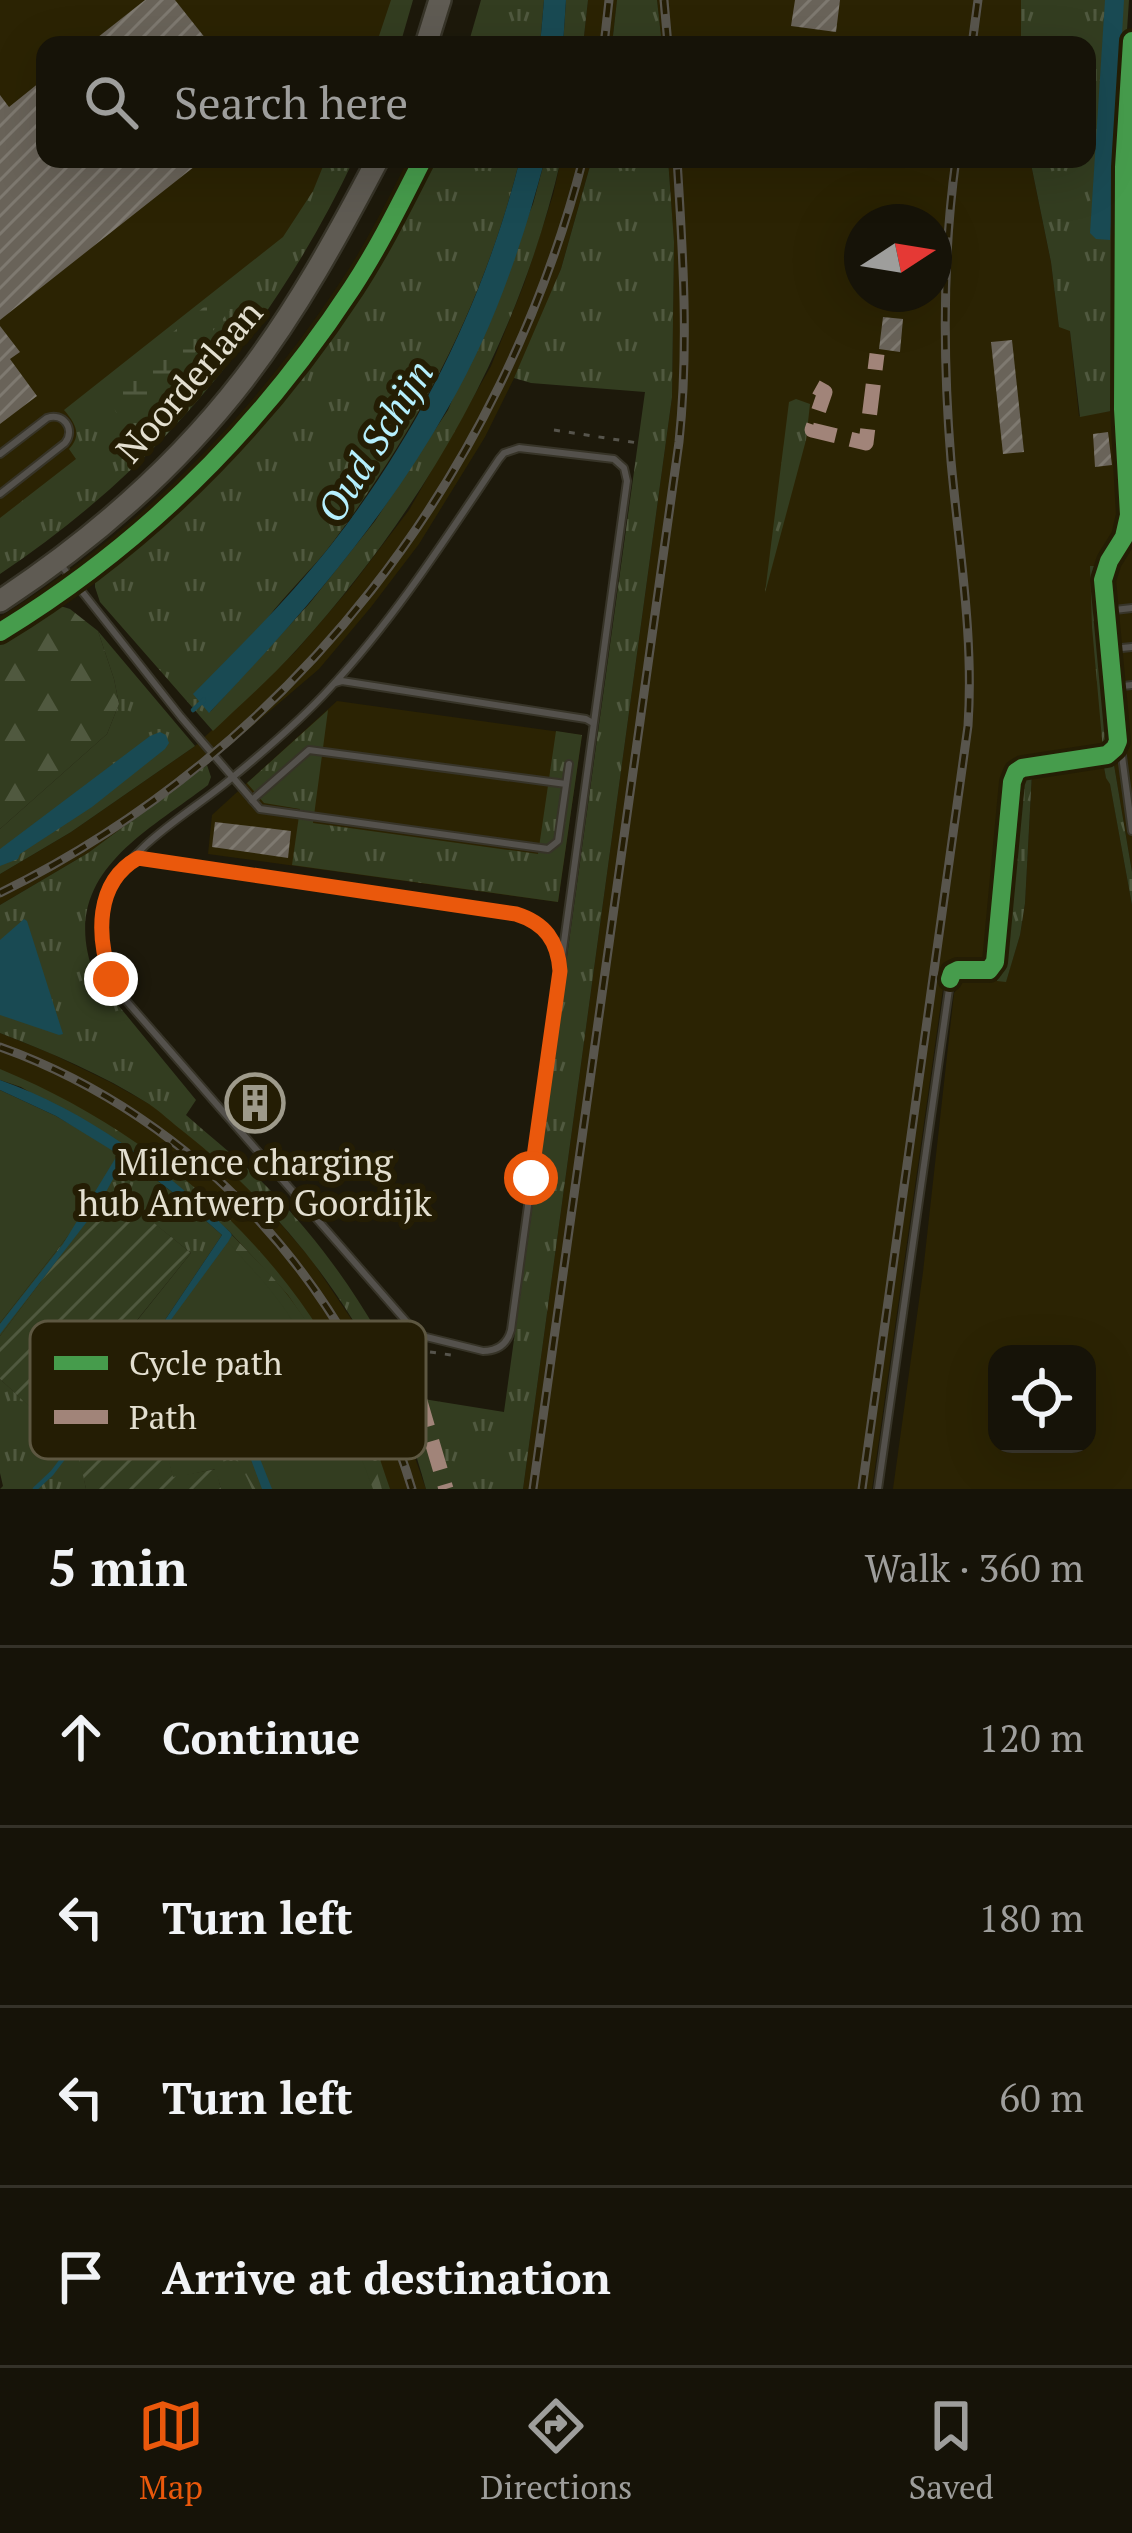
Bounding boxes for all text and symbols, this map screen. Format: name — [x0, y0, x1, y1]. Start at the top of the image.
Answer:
search box — [36, 36, 1096, 168]
icon: search — [78, 69, 144, 135]
text: Search here — [174, 72, 408, 132]
north arrow — [844, 204, 952, 312]
street label: Noorderlaan — [105, 290, 272, 472]
water label: Oud Schijn — [304, 349, 444, 531]
route end — [84, 952, 138, 1006]
building icon: Milence charging hub Antwerp Goordijk — [224, 1072, 286, 1134]
place label: Milence charging hub Antwerp Goordijk — [78, 1138, 432, 1226]
route start — [504, 1151, 558, 1205]
legend — [30, 1321, 426, 1459]
text: Cycle path — [129, 1341, 282, 1384]
map controls — [988, 1345, 1096, 1453]
button: locate — [988, 1345, 1096, 1453]
text: Path — [129, 1395, 197, 1438]
text: 5 min — [48, 1533, 188, 1601]
text: Walk · 360 m — [865, 1541, 1084, 1593]
icon: ahead — [48, 1704, 114, 1770]
text: Continue — [162, 1707, 360, 1767]
text: 120 m — [979, 1711, 1084, 1763]
icon: left — [48, 1884, 114, 1950]
text: Turn left — [162, 1887, 353, 1947]
text: 180 m — [979, 1891, 1084, 1943]
icon: left — [48, 2064, 114, 2130]
text: Turn left — [162, 2067, 353, 2127]
text: 60 m — [999, 2071, 1084, 2123]
icon: arrive — [48, 2244, 114, 2310]
text: Arrive at destination — [162, 2247, 611, 2307]
tab: Map — [138, 2393, 204, 2508]
tab: Directions — [480, 2393, 632, 2508]
tab: Saved — [909, 2393, 994, 2508]

